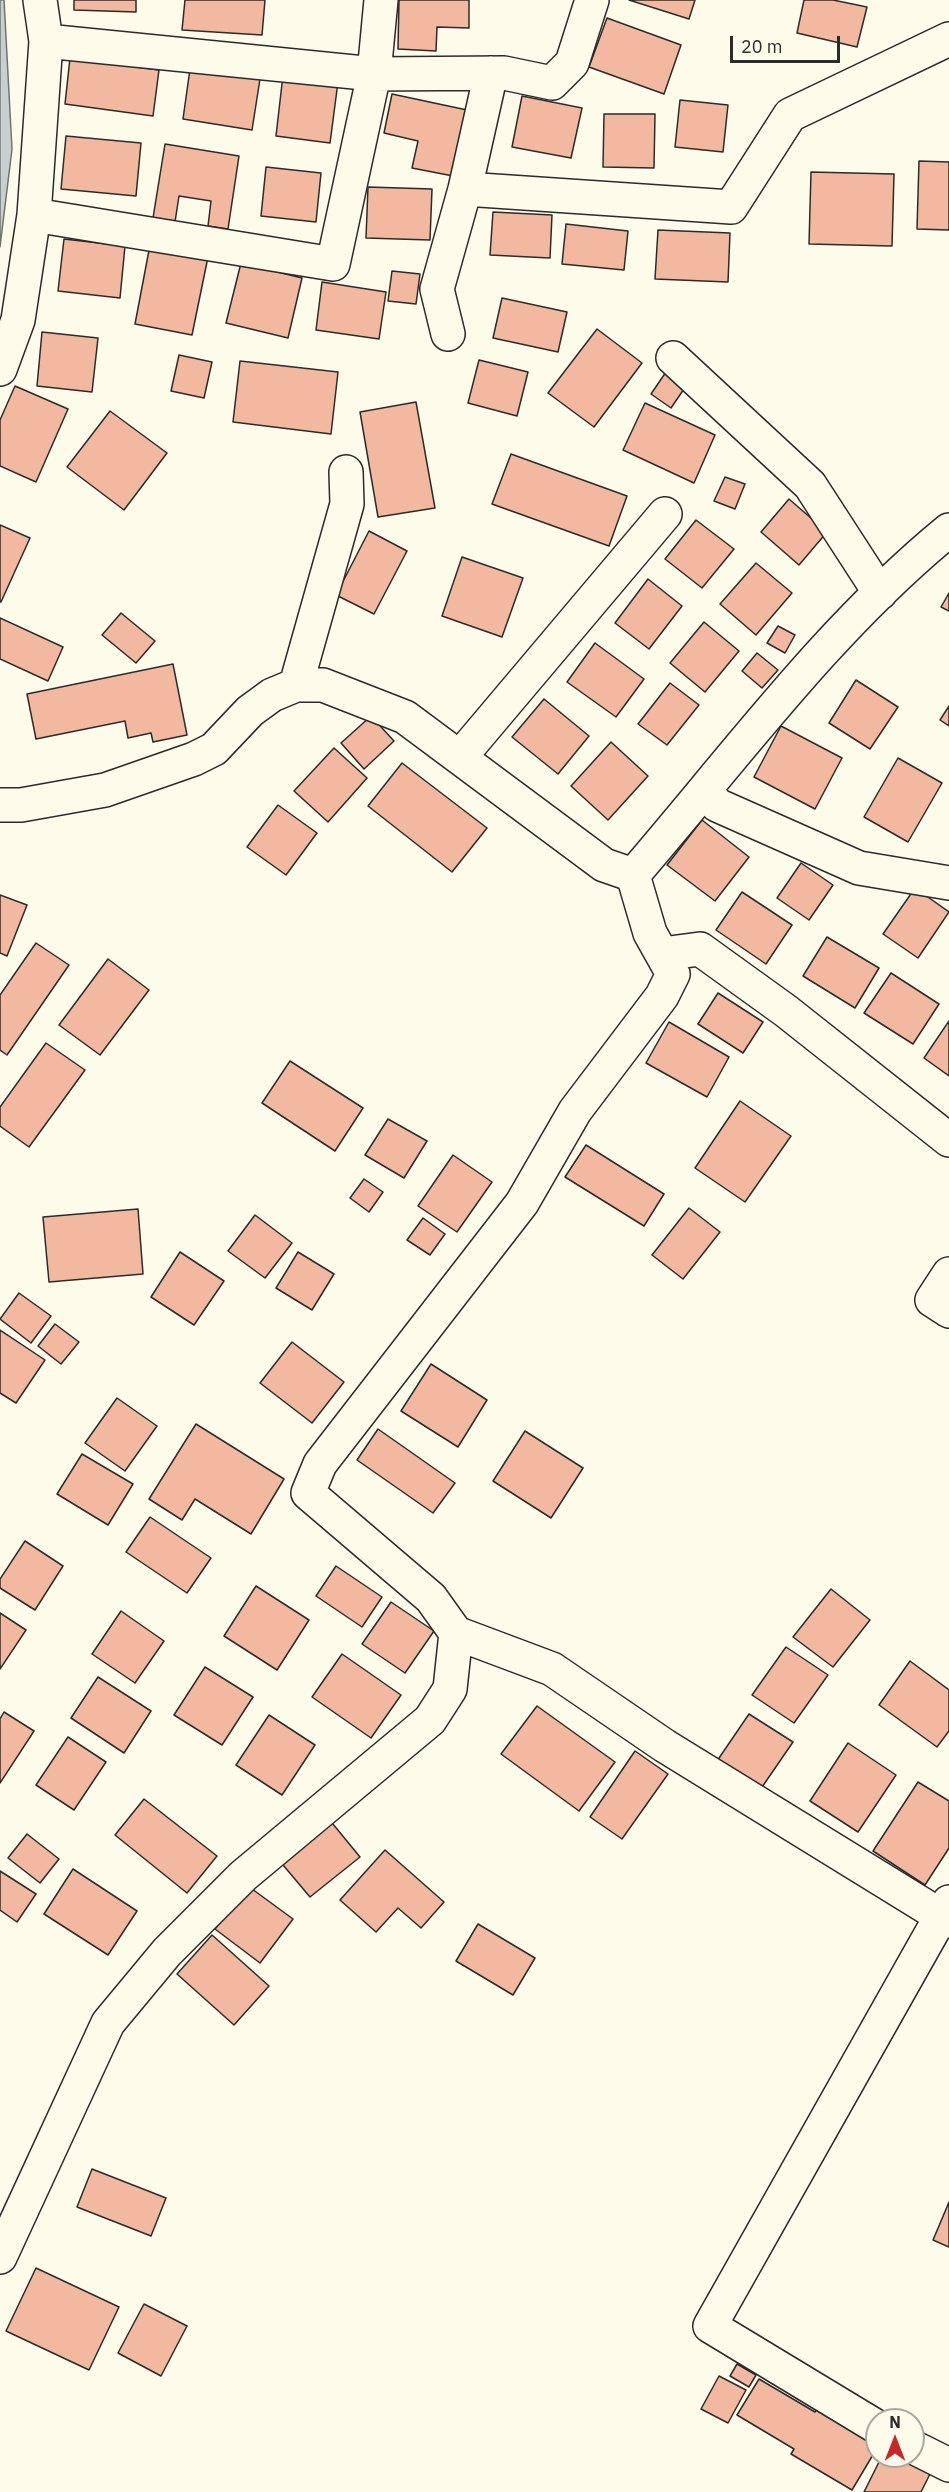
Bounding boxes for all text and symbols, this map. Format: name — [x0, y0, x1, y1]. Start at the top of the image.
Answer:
scale bar — [733, 24, 842, 62]
text: 20 m — [741, 35, 783, 58]
north arrow — [865, 2408, 925, 2468]
text: N — [889, 2412, 901, 2432]

